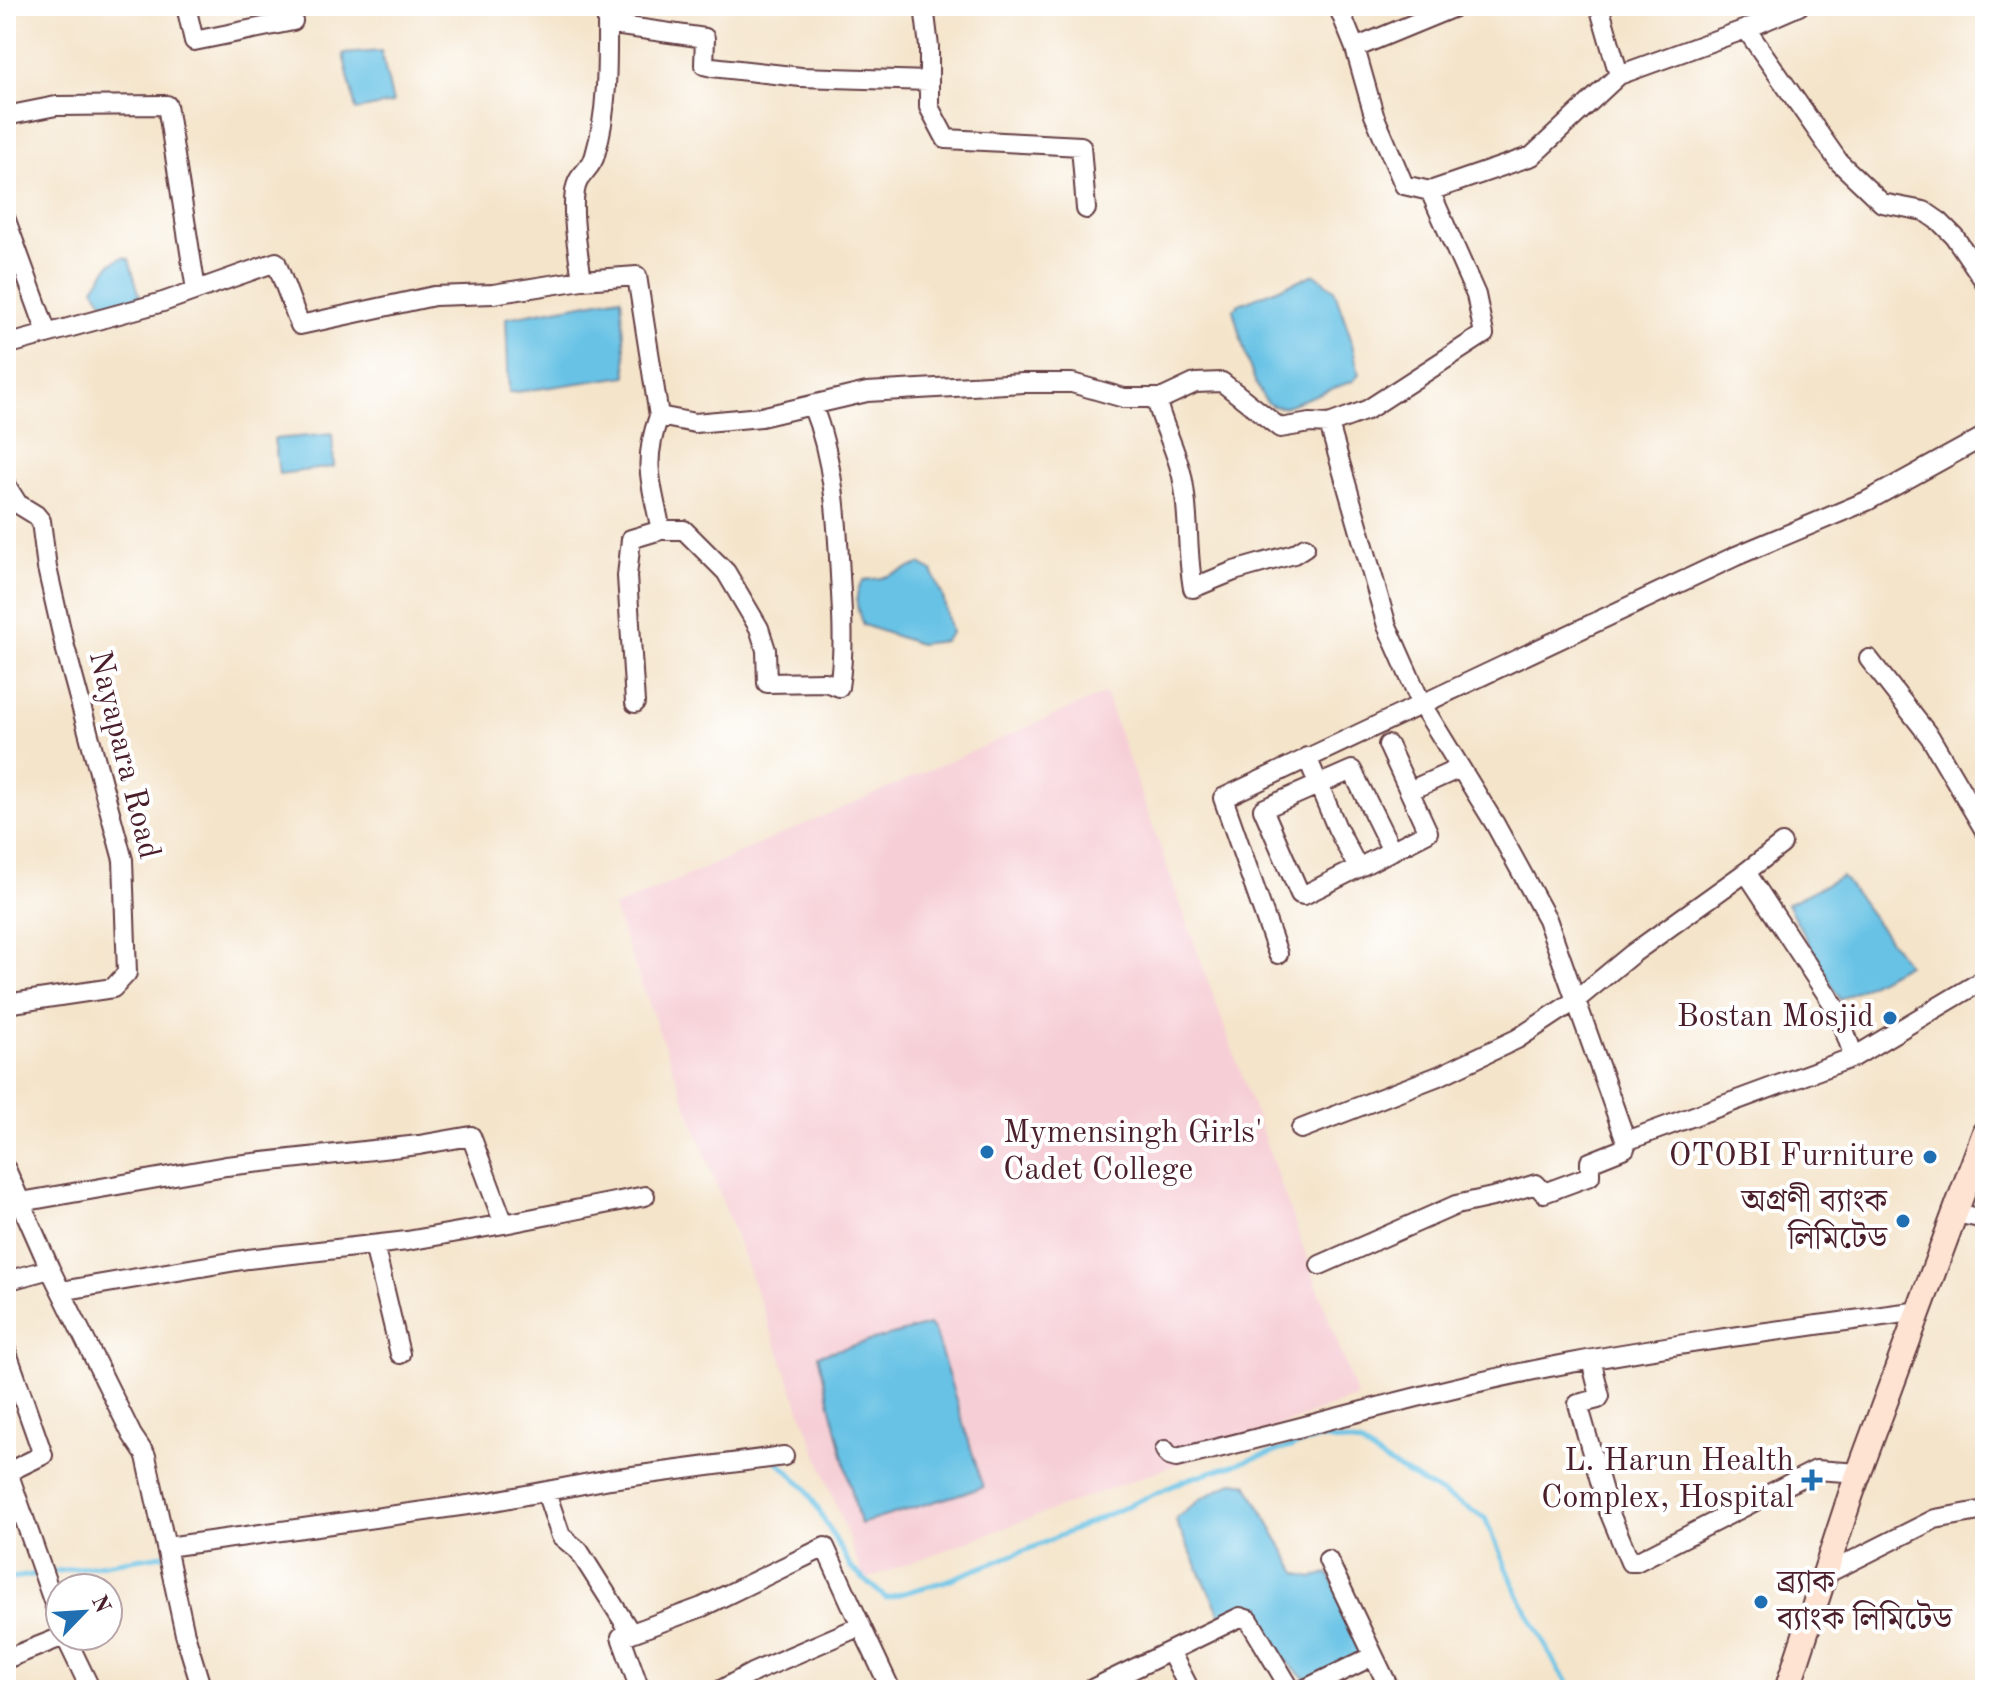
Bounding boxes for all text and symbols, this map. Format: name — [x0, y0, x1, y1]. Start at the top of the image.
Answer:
street label: Nayapara Road — [82, 648, 164, 862]
place label: Bostan Mosjid — [1677, 1002, 1874, 1034]
marker: Bostan Mosjid — [1881, 1009, 1899, 1027]
place label: Mymensingh Girls' Cadet College — [1003, 1118, 1263, 1187]
place label: OTOBI Furniture — [1669, 1141, 1914, 1173]
marker: Mymensingh Girls' Cadet College — [978, 1143, 996, 1161]
marker: OTOBI Furniture — [1921, 1148, 1939, 1166]
place label: অগ্রণী ব্যাংক লিমিটেড — [1740, 1182, 1888, 1256]
marker: অগ্রণী ব্যাংক লিমিটেড — [1894, 1212, 1912, 1230]
place label: L. Harun Health Complex, Hospital — [1541, 1446, 1794, 1515]
marker: L. Harun Health Complex, Hospital — [1801, 1469, 1823, 1491]
place label: ব্র্যাক ব্যাংক লিমিটেড — [1776, 1568, 1953, 1637]
north arrow — [44, 1572, 124, 1652]
text: N — [87, 1592, 114, 1617]
marker: ব্র্যাক ব্যাংক লিমিটেড — [1752, 1593, 1770, 1611]

